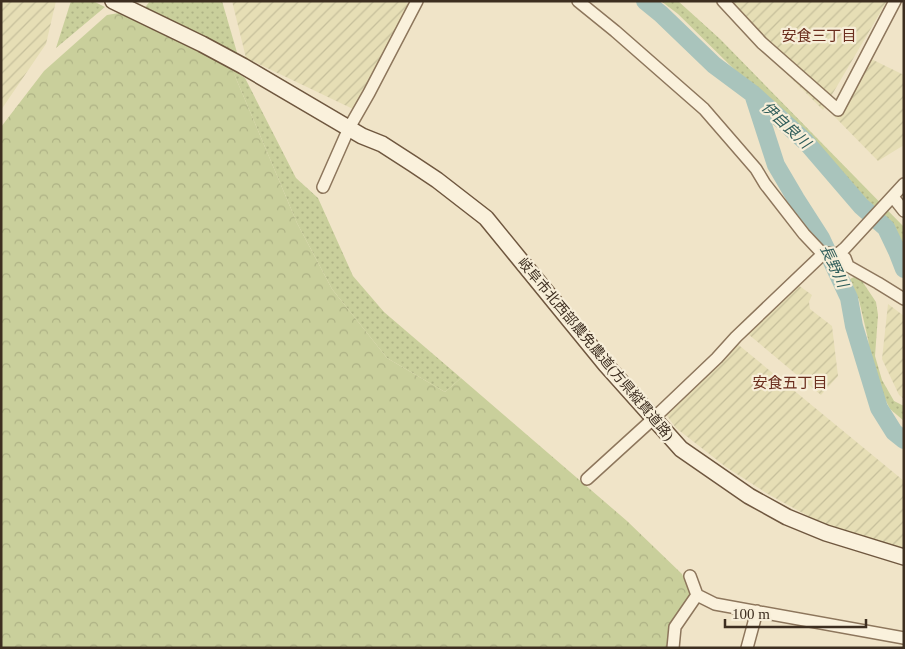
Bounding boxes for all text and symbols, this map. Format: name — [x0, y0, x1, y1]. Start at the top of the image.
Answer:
district label: 安食三丁目 — [781, 28, 857, 44]
water label: 伊自良川 — [759, 99, 815, 153]
water label: 長野川 — [817, 242, 852, 292]
street label: 岐阜市北西部農免農道(方県縦貫道路) — [514, 254, 677, 444]
district label: 安食五丁目 — [752, 375, 828, 391]
scale bar — [725, 596, 866, 628]
text: 100 m — [732, 606, 770, 622]

